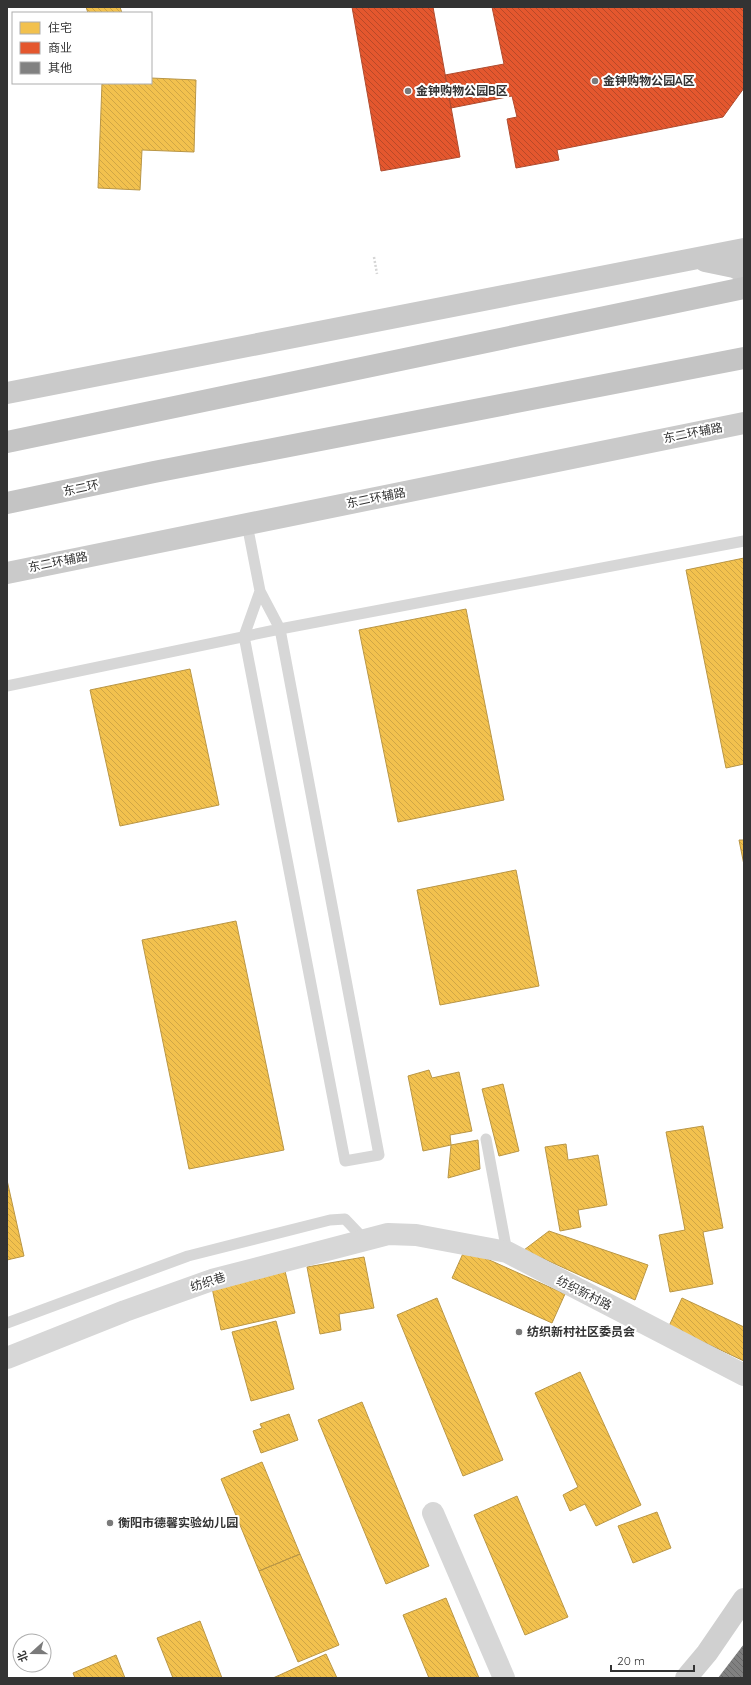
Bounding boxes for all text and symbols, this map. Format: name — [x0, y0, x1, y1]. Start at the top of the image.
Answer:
legend — [12, 12, 152, 84]
text: 住宅 — [48, 20, 72, 35]
text: 商业 — [48, 40, 72, 55]
text: 其他 — [48, 60, 72, 75]
place label: 金钟购物公园A区 — [603, 73, 695, 88]
marker: 金钟购物公园A区 — [590, 76, 600, 86]
place label: 金钟购物公园B区 — [416, 83, 508, 98]
marker: 金钟购物公园B区 — [403, 86, 413, 96]
street label: 东二环辅路 — [662, 419, 724, 446]
street label: 东二环 — [62, 476, 100, 499]
street label: 东二环辅路 — [345, 484, 407, 511]
street label: 东二环辅路 — [27, 548, 89, 575]
street label: 纺织巷 — [188, 1269, 227, 1294]
street label: 纺织新村路 — [554, 1272, 614, 1313]
place label: 纺织新村社区委员会 — [527, 1324, 635, 1339]
marker: 纺织新村社区委员会 — [514, 1327, 524, 1337]
place label: 衡阳市德馨实验幼儿园 — [118, 1515, 238, 1530]
marker: 衡阳市德馨实验幼儿园 — [105, 1518, 115, 1528]
north arrow — [12, 1633, 52, 1673]
scale bar — [611, 1647, 694, 1673]
text: 北 — [14, 1649, 31, 1664]
text: 20 m — [617, 1653, 645, 1668]

